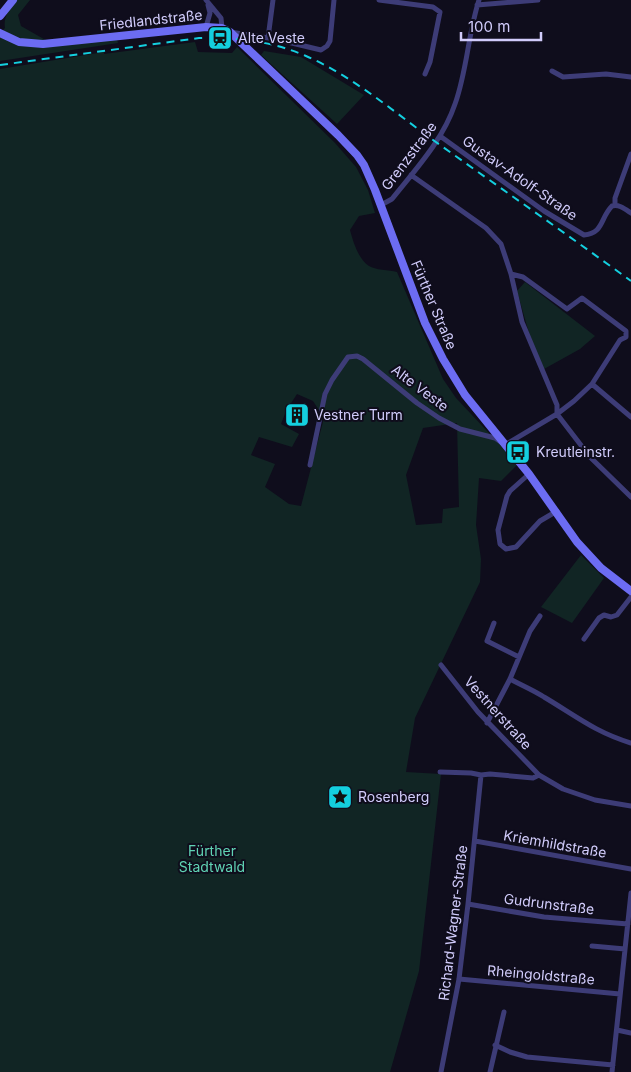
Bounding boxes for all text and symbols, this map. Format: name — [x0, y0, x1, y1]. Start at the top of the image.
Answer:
street label: Friedlandstraße — [99, 6, 203, 33]
scale bar — [461, 10, 541, 42]
text: 100 m — [468, 17, 510, 36]
station icon: Alte Veste — [207, 25, 233, 51]
place label: Alte Veste — [238, 29, 305, 46]
street label: Grenzstraße — [377, 118, 440, 193]
street label: Gustav-Adolf-Straße — [460, 131, 581, 224]
street label: Fürther Straße — [408, 258, 461, 352]
street label: Alte Veste — [388, 361, 452, 415]
building icon: Vestner Turm — [284, 402, 310, 428]
place label: Vestner Turm — [314, 406, 403, 423]
bus stop icon: Kreutleinstr. — [505, 439, 531, 465]
place label: Kreutleinstr. — [536, 443, 615, 460]
street label: Vestnerstraße — [461, 673, 536, 753]
place icon: Rosenberg — [327, 784, 353, 810]
place label: Rosenberg — [358, 788, 429, 805]
street label: Kriemhildstraße — [502, 826, 608, 861]
park label: Fürther Stadtwald — [179, 842, 245, 875]
street label: Richard-Wagner-Straße — [435, 844, 470, 1002]
street label: Gudrunstraße — [503, 890, 595, 917]
street label: Rheingoldstraße — [487, 961, 596, 988]

